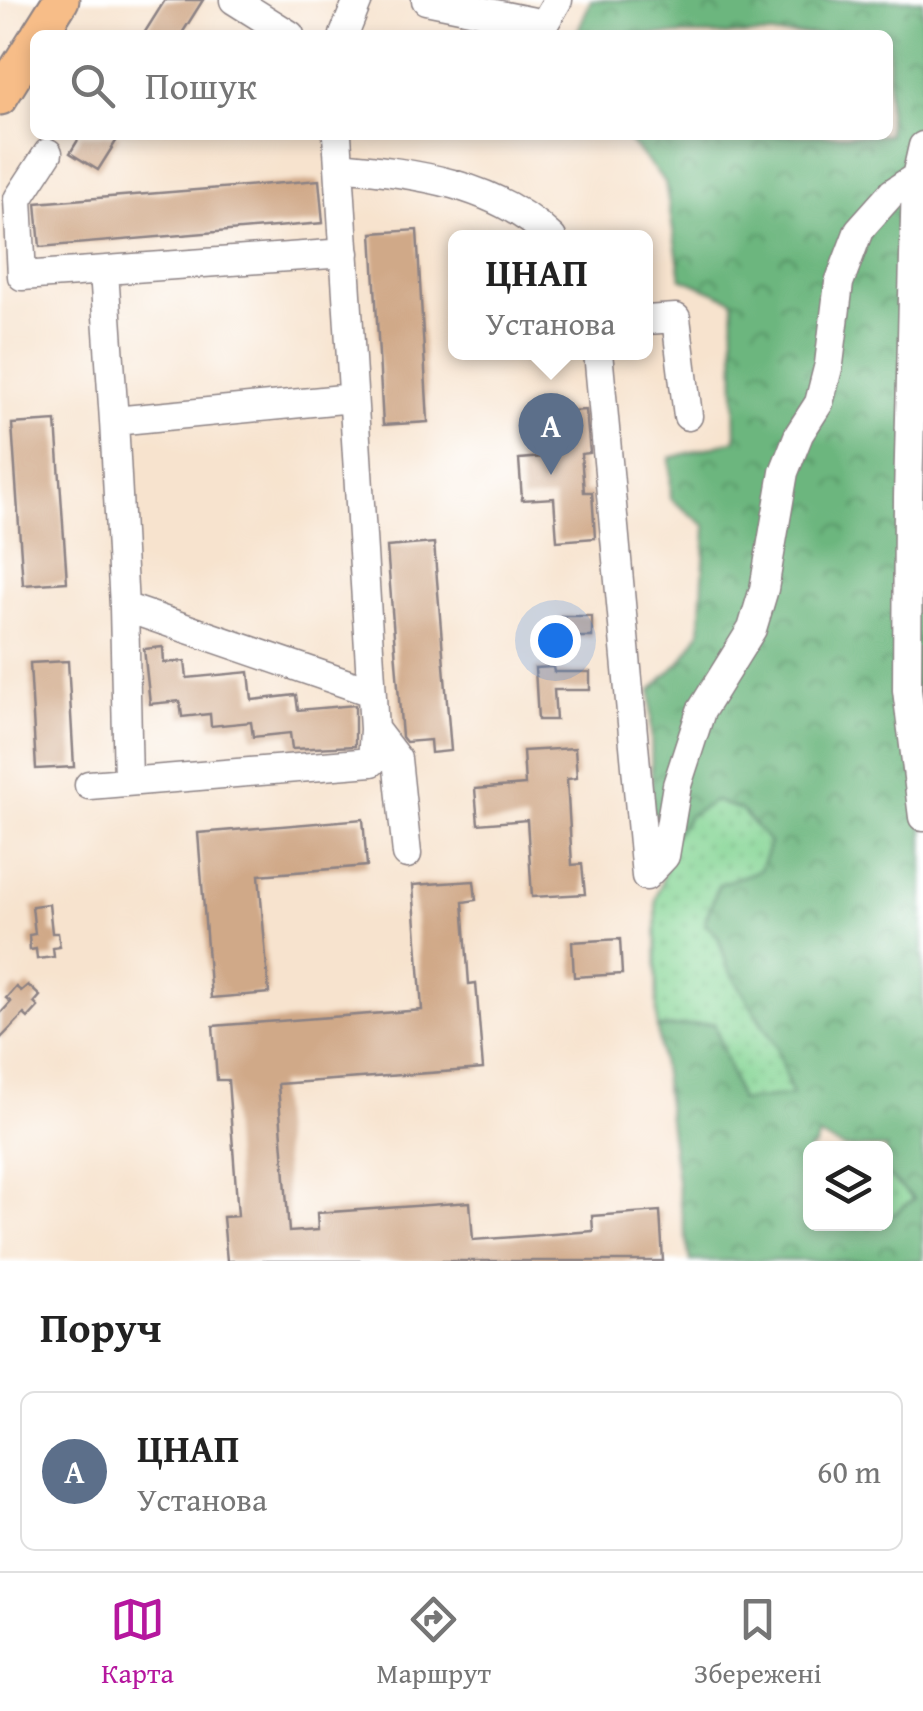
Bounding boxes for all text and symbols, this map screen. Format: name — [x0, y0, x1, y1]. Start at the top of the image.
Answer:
search box — [30, 30, 893, 140]
text: Пошук — [145, 57, 257, 113]
icon: search — [65, 58, 120, 113]
popup — [448, 230, 653, 360]
text: ЦНАП — [485, 244, 588, 300]
text: Установа — [485, 300, 616, 347]
pin: A — [518, 392, 584, 475]
your location — [530, 615, 581, 666]
map controls — [803, 1141, 893, 1231]
button: layers — [803, 1141, 893, 1231]
text: Поруч — [40, 1296, 161, 1357]
text: ЦНАП — [137, 1420, 239, 1476]
text: A — [64, 1448, 85, 1495]
text: 60 m — [817, 1448, 881, 1495]
text: Установа — [137, 1476, 267, 1523]
tab: Карта — [101, 1592, 174, 1693]
tab: Маршрут — [377, 1592, 491, 1693]
tab: Збережені — [694, 1592, 822, 1693]

